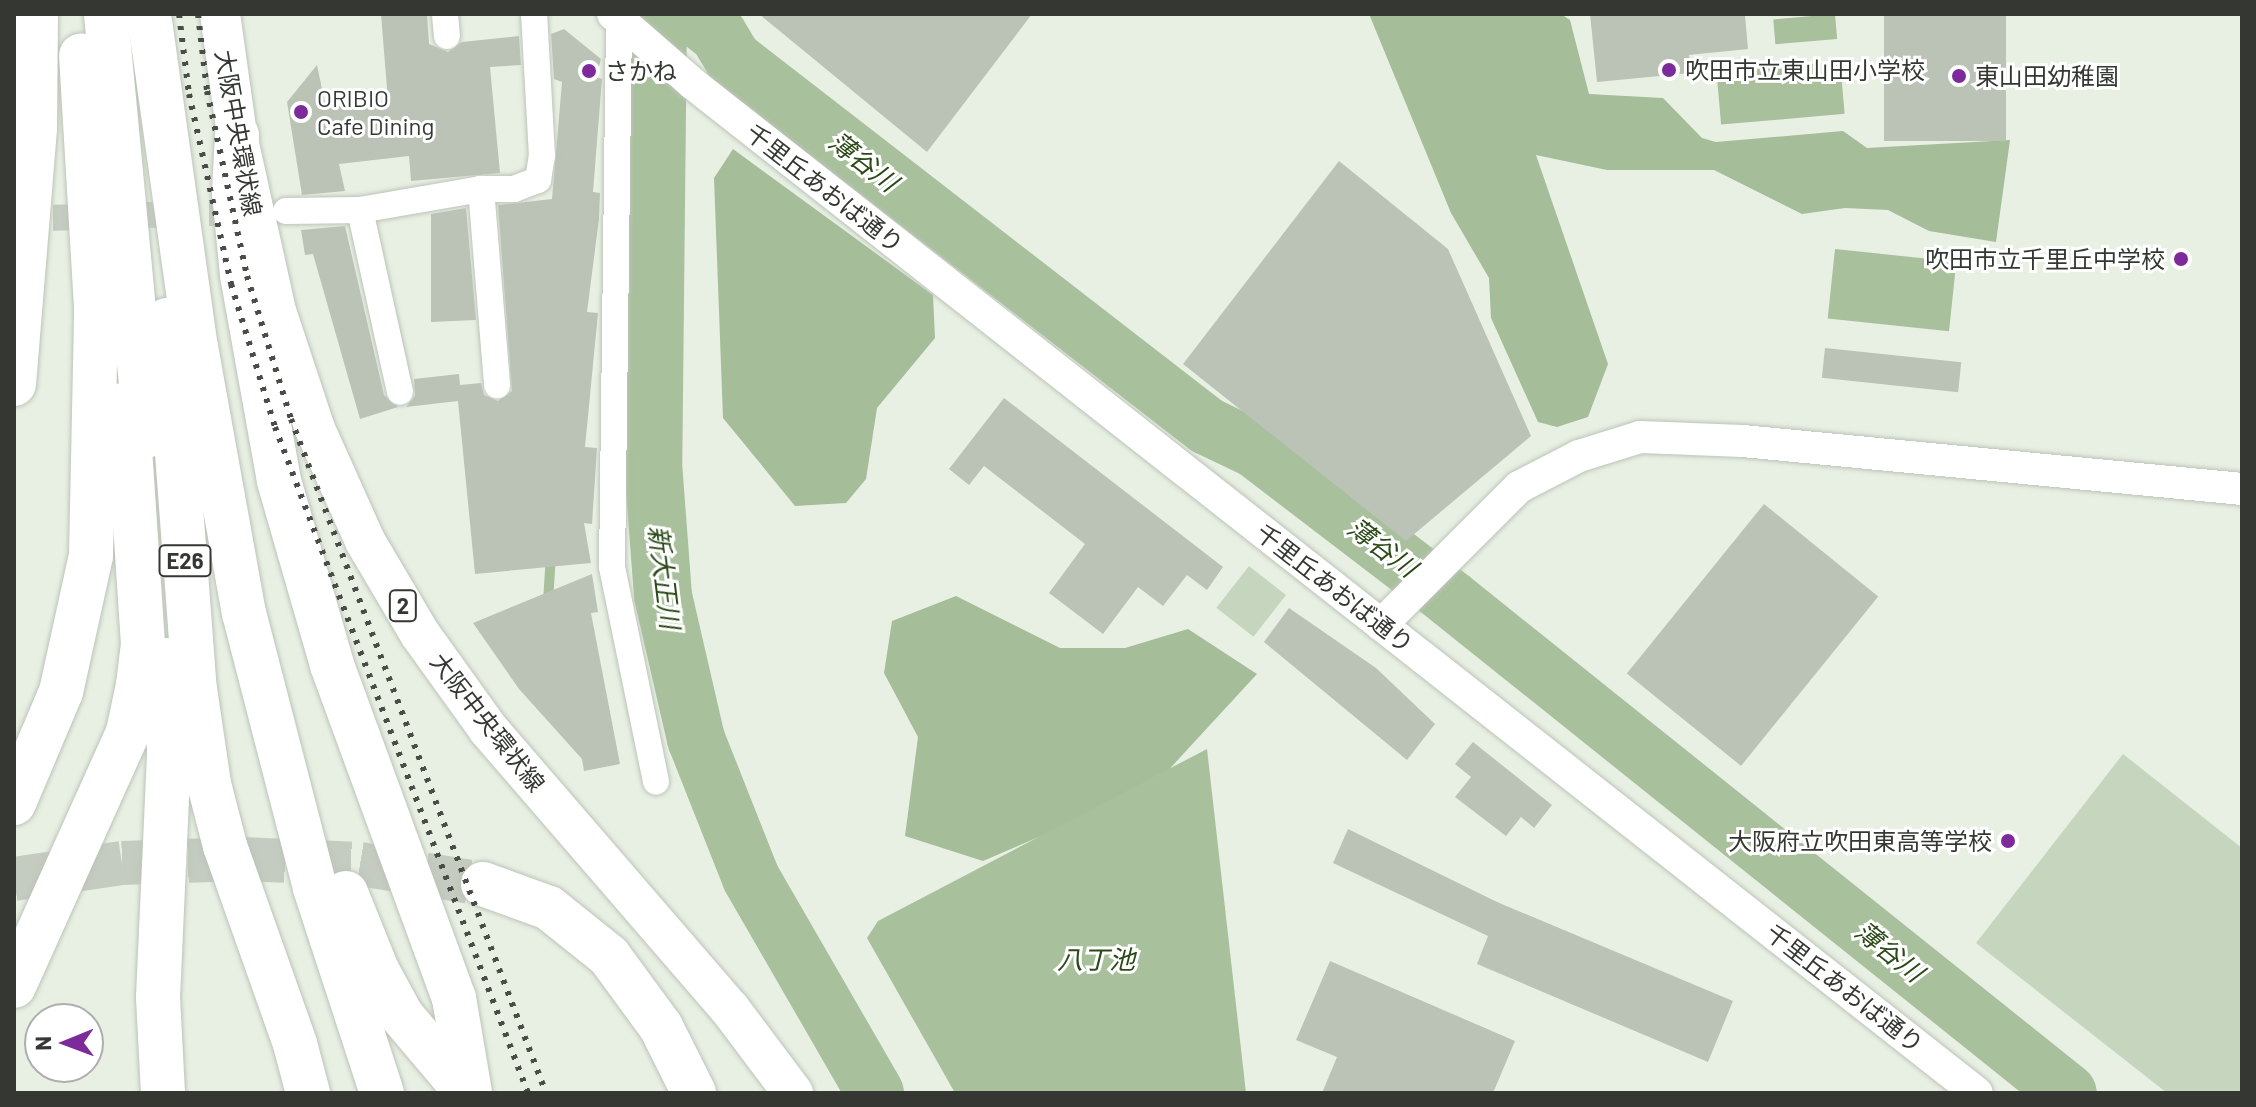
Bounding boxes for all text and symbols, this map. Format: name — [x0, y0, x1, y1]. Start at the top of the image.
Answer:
street label: 大阪中央環状線 — [210, 48, 268, 218]
place label: 吹田市立東山田小学校 — [1685, 56, 1925, 84]
place label: さかね — [605, 57, 677, 85]
marker: 吹田市立東山田小学校 — [1660, 61, 1678, 79]
marker: さかね — [580, 62, 598, 80]
place label: 東山田幼稚園 — [1975, 62, 2119, 90]
marker: 東山田幼稚園 — [1950, 67, 1968, 85]
place label: ORIBIO Cafe Dining — [317, 84, 434, 140]
marker: ORIBIO Cafe Dining — [292, 103, 310, 121]
street label: 千里丘あおば通り — [740, 118, 910, 258]
water label: 薄谷川 — [824, 125, 904, 197]
place label: 吹田市立千里丘中学校 — [1925, 245, 2165, 273]
marker: 吹田市立千里丘中学校 — [2172, 250, 2190, 268]
water label: 薄谷川 — [1342, 511, 1424, 583]
street label: 千里丘あおば通り — [1250, 518, 1420, 658]
water label: 新大正川 — [643, 523, 687, 631]
road number: E26 — [157, 543, 213, 579]
road number: 2 — [387, 588, 419, 624]
street label: 大阪中央環状線 — [425, 647, 551, 797]
place label: 大阪府立吹田東高等学校 — [1728, 827, 1992, 855]
marker: 大阪府立吹田東高等学校 — [1999, 832, 2017, 850]
water label: 薄谷川 — [1850, 914, 1930, 988]
street label: 千里丘あおば通り — [1760, 918, 1930, 1058]
water label: 八丁池 — [1057, 943, 1135, 975]
north arrow — [24, 1003, 104, 1083]
text: N — [29, 1036, 55, 1051]

